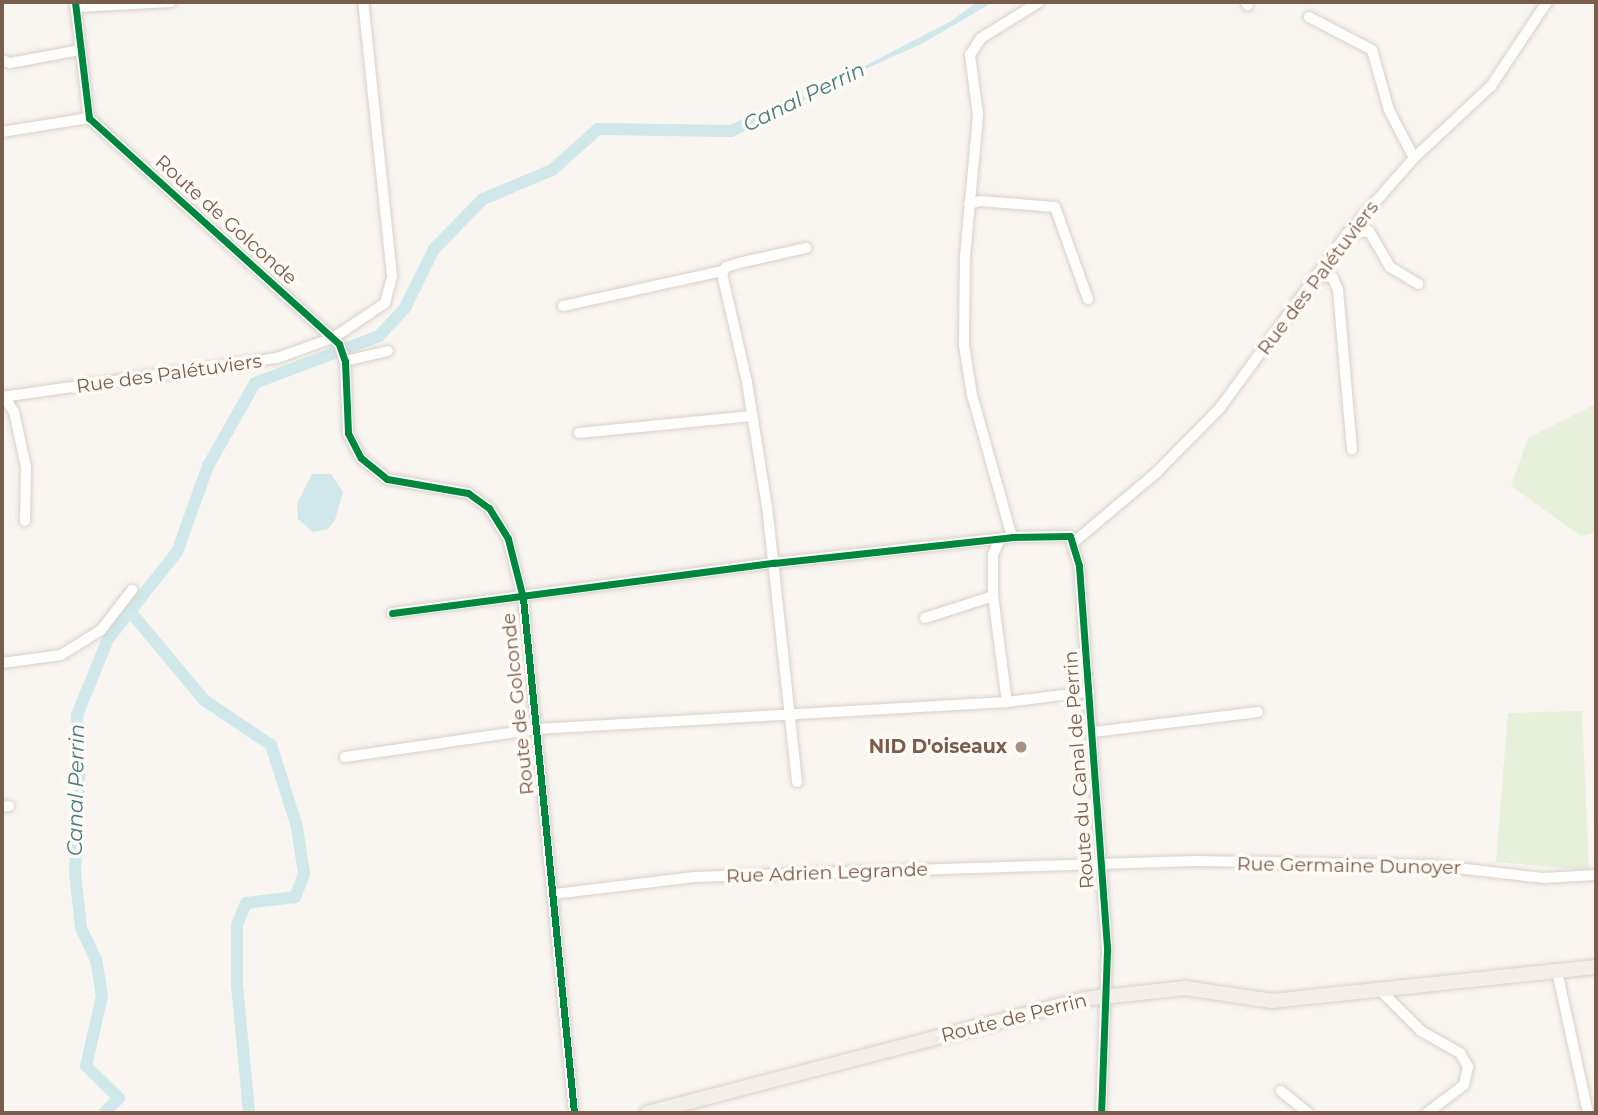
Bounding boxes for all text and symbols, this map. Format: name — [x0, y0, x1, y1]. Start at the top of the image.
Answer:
water label: Canal Perrin — [739, 57, 869, 137]
street label: Route de Golconde — [150, 150, 302, 290]
street label: Rue des Palétuviers — [1253, 196, 1383, 360]
street label: Rue des Palétuviers — [75, 350, 263, 398]
street label: Route de Golconde — [497, 612, 539, 796]
street label: Route du Canal de Perrin — [1059, 650, 1099, 890]
water label: Canal Perrin — [62, 724, 90, 856]
place label: NID D'oiseaux — [869, 736, 1007, 758]
marker: NID D'oiseaux — [1013, 739, 1029, 755]
street label: Rue Germaine Dunoyer — [1237, 853, 1461, 879]
street label: Rue Adrien Legrande — [726, 858, 928, 888]
street label: Route de Perrin — [939, 989, 1089, 1047]

